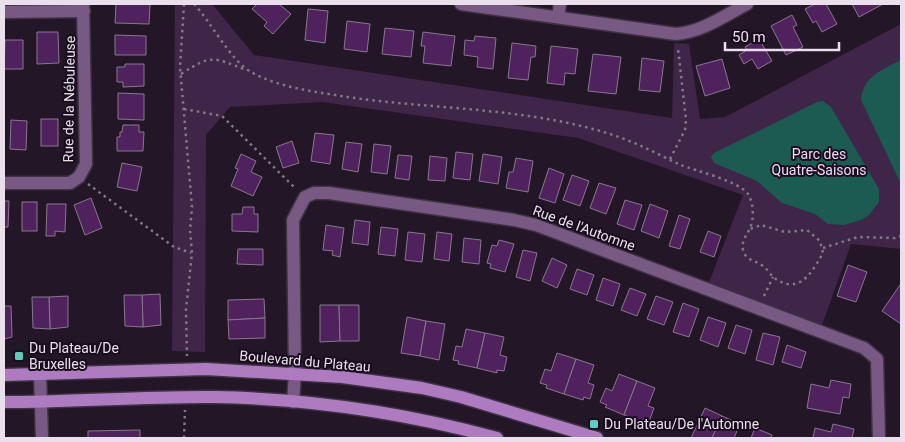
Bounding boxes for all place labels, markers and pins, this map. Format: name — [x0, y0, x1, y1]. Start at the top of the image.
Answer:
place label: Du Plateau/De Bruxelles — [29, 340, 119, 372]
marker: Du Plateau/De Bruxelles — [13, 350, 25, 362]
place label: Du Plateau/De l'Automne — [604, 416, 759, 432]
marker: Du Plateau/De l'Automne — [588, 418, 600, 430]

